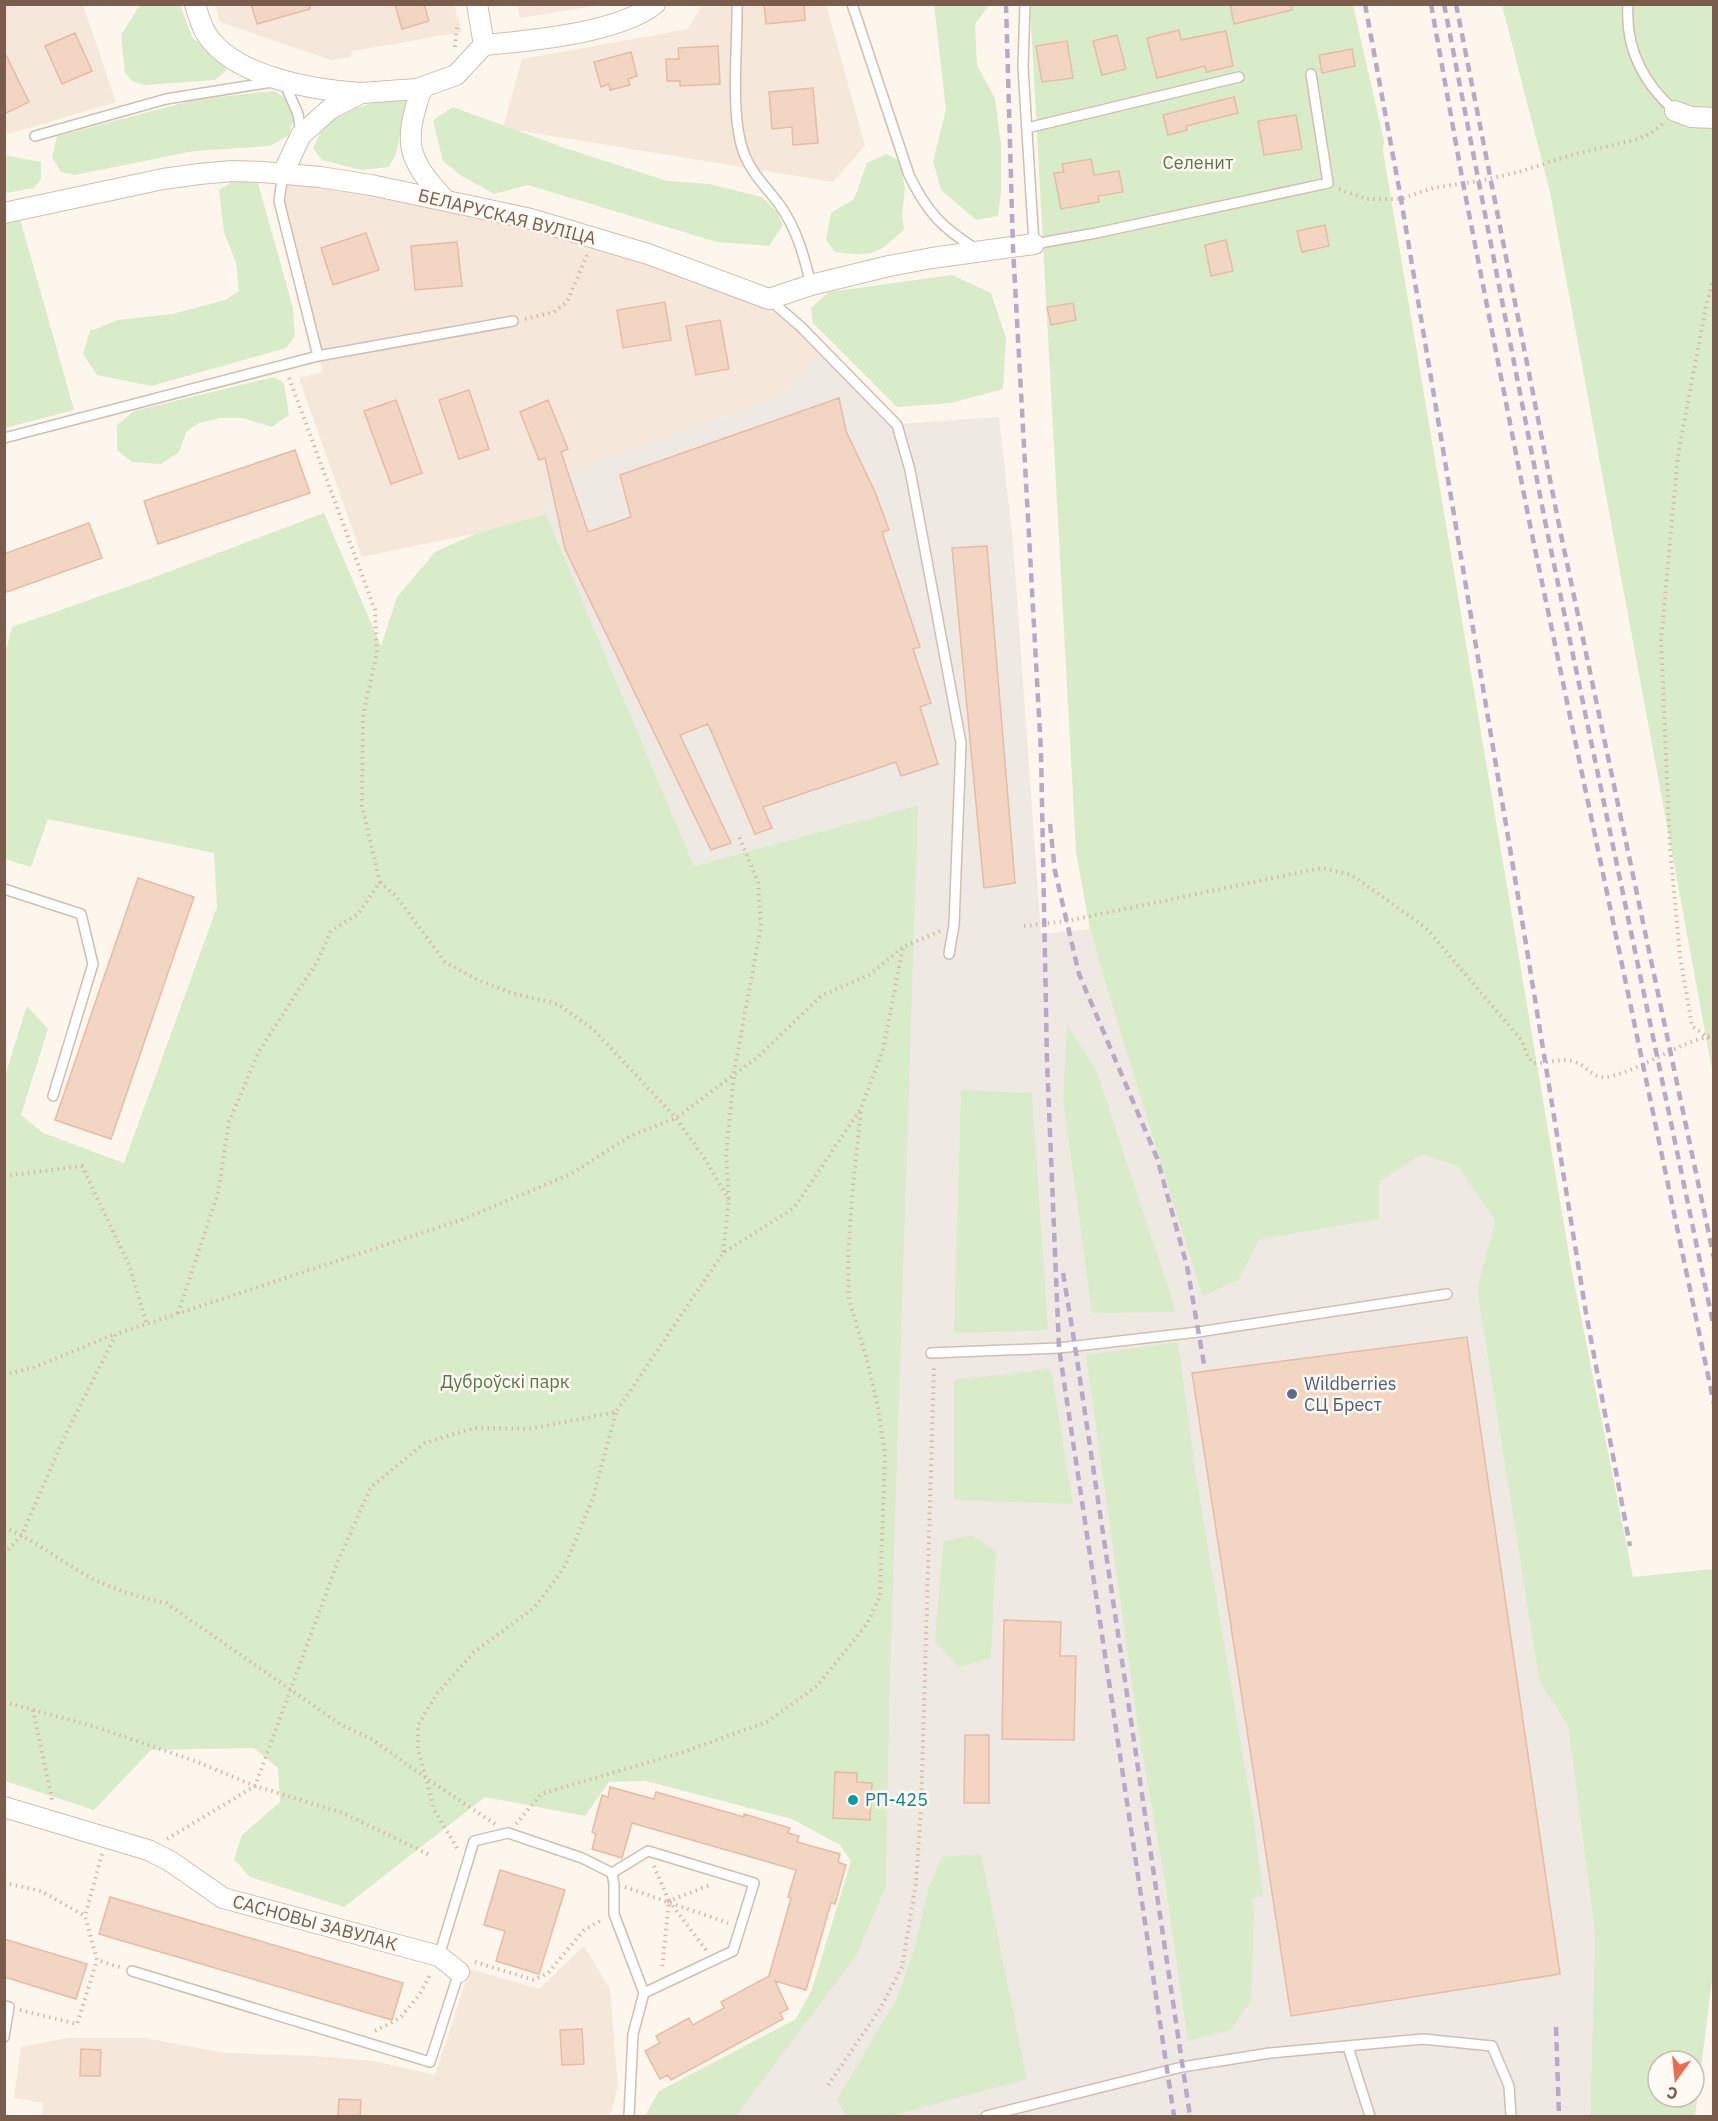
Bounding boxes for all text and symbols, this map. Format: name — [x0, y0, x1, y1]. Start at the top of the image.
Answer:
park label: Селенит — [1163, 151, 1234, 174]
street label: БЕЛАРУСКАЯ ВУЛІЦА — [416, 183, 599, 250]
park label: Дуброўскі парк — [440, 1370, 570, 1393]
place label: Wildberries СЦ Брест — [1304, 1372, 1397, 1416]
marker: Wildberries СЦ Брест — [1285, 1387, 1299, 1401]
place label: РП-425 — [865, 1788, 928, 1811]
marker: РП-425 — [846, 1793, 860, 1807]
street label: САСНОВЫ ЗАВУЛАК — [230, 1889, 400, 1956]
north arrow — [1646, 2049, 1706, 2109]
text: С — [1664, 2082, 1680, 2104]

